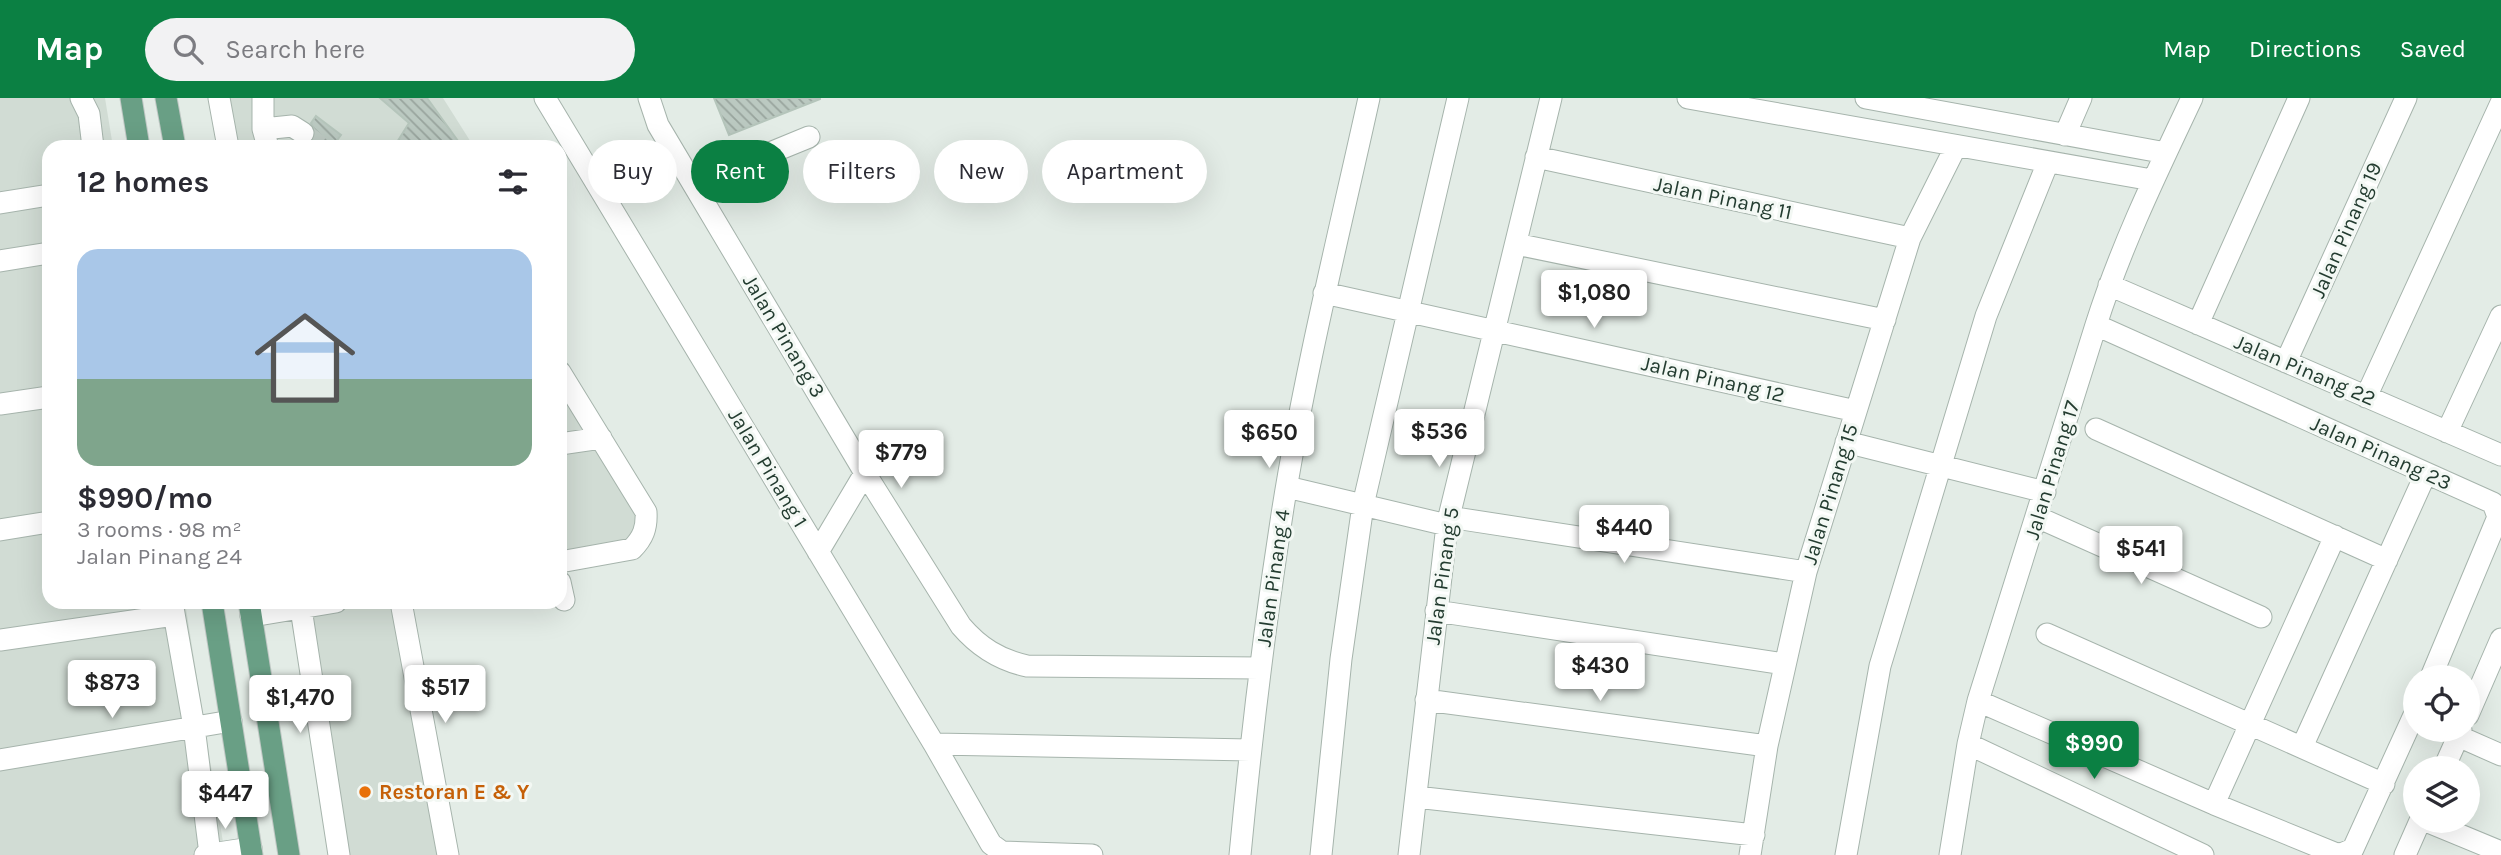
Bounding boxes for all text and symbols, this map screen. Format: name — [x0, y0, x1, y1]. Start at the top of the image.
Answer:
search box — [145, 18, 635, 81]
text: Map — [35, 30, 103, 68]
icon: search — [169, 30, 207, 68]
text: Search here — [225, 34, 365, 65]
text: Map — [2163, 35, 2211, 63]
text: Directions — [2249, 35, 2362, 63]
text: Saved — [2400, 35, 2466, 63]
chip: Buy — [588, 140, 677, 203]
chip: Rent — [691, 140, 789, 203]
chip: Filters — [803, 140, 920, 203]
chip: New — [934, 140, 1028, 203]
chip: Apartment — [1042, 140, 1207, 203]
street label: Jalan Pinang 19 — [2305, 158, 2387, 302]
icon: filters — [494, 163, 532, 201]
text: 12 homes — [77, 164, 209, 200]
street label: Jalan Pinang 11 — [1652, 172, 1794, 224]
street label: Jalan Pinang 3 — [738, 270, 830, 402]
pin: $1,080 — [1537, 271, 1651, 330]
text: $1,080 — [1557, 279, 1631, 306]
icon: home — [242, 295, 368, 421]
street label: Jalan Pinang 22 — [2231, 329, 2379, 411]
street label: Jalan Pinang 12 — [1639, 351, 1787, 407]
street label: Jalan Pinang 17 — [2020, 398, 2085, 542]
street label: Jalan Pinang 1 — [723, 405, 813, 531]
pin: $650 — [1228, 410, 1310, 470]
pin: $536 — [1398, 410, 1480, 469]
street label: Jalan Pinang 23 — [2307, 411, 2455, 495]
text: $536 — [1410, 418, 1468, 445]
text: $650 — [1240, 419, 1298, 446]
street label: Jalan Pinang 15 — [1797, 421, 1863, 567]
pin: $779 — [860, 430, 942, 490]
text: $779 — [875, 439, 927, 466]
text: $990/mo — [77, 480, 213, 516]
pin: $440 — [1583, 505, 1665, 565]
street label: Jalan Pinang 5 — [1420, 506, 1464, 646]
street label: Jalan Pinang 4 — [1251, 507, 1295, 648]
text: $440 — [1595, 514, 1653, 541]
text: 3 rooms · 98 m² — [77, 516, 242, 543]
pin: $541 — [2100, 526, 2182, 586]
text: $541 — [2115, 535, 2167, 562]
text: Jalan Pinang 24 — [77, 543, 242, 570]
pin: $430 — [1559, 644, 1641, 703]
text: $430 — [1571, 652, 1629, 679]
pin: $873 — [71, 660, 153, 720]
map controls — [2403, 665, 2480, 833]
button: locate — [2403, 665, 2480, 742]
pin: $517 — [404, 666, 486, 725]
text: $873 — [84, 669, 140, 696]
text: $517 — [421, 674, 469, 701]
pin: $1,470 — [243, 676, 357, 735]
text: $1,470 — [265, 684, 335, 711]
pin: $990 — [2053, 722, 2135, 781]
text: $990 — [2065, 730, 2123, 757]
button: layers — [2403, 756, 2480, 833]
pin: $447 — [184, 772, 266, 831]
text: $447 — [198, 780, 252, 807]
place label: Restoran E & Y — [379, 780, 530, 804]
marker: Restoran E & Y — [357, 784, 373, 800]

